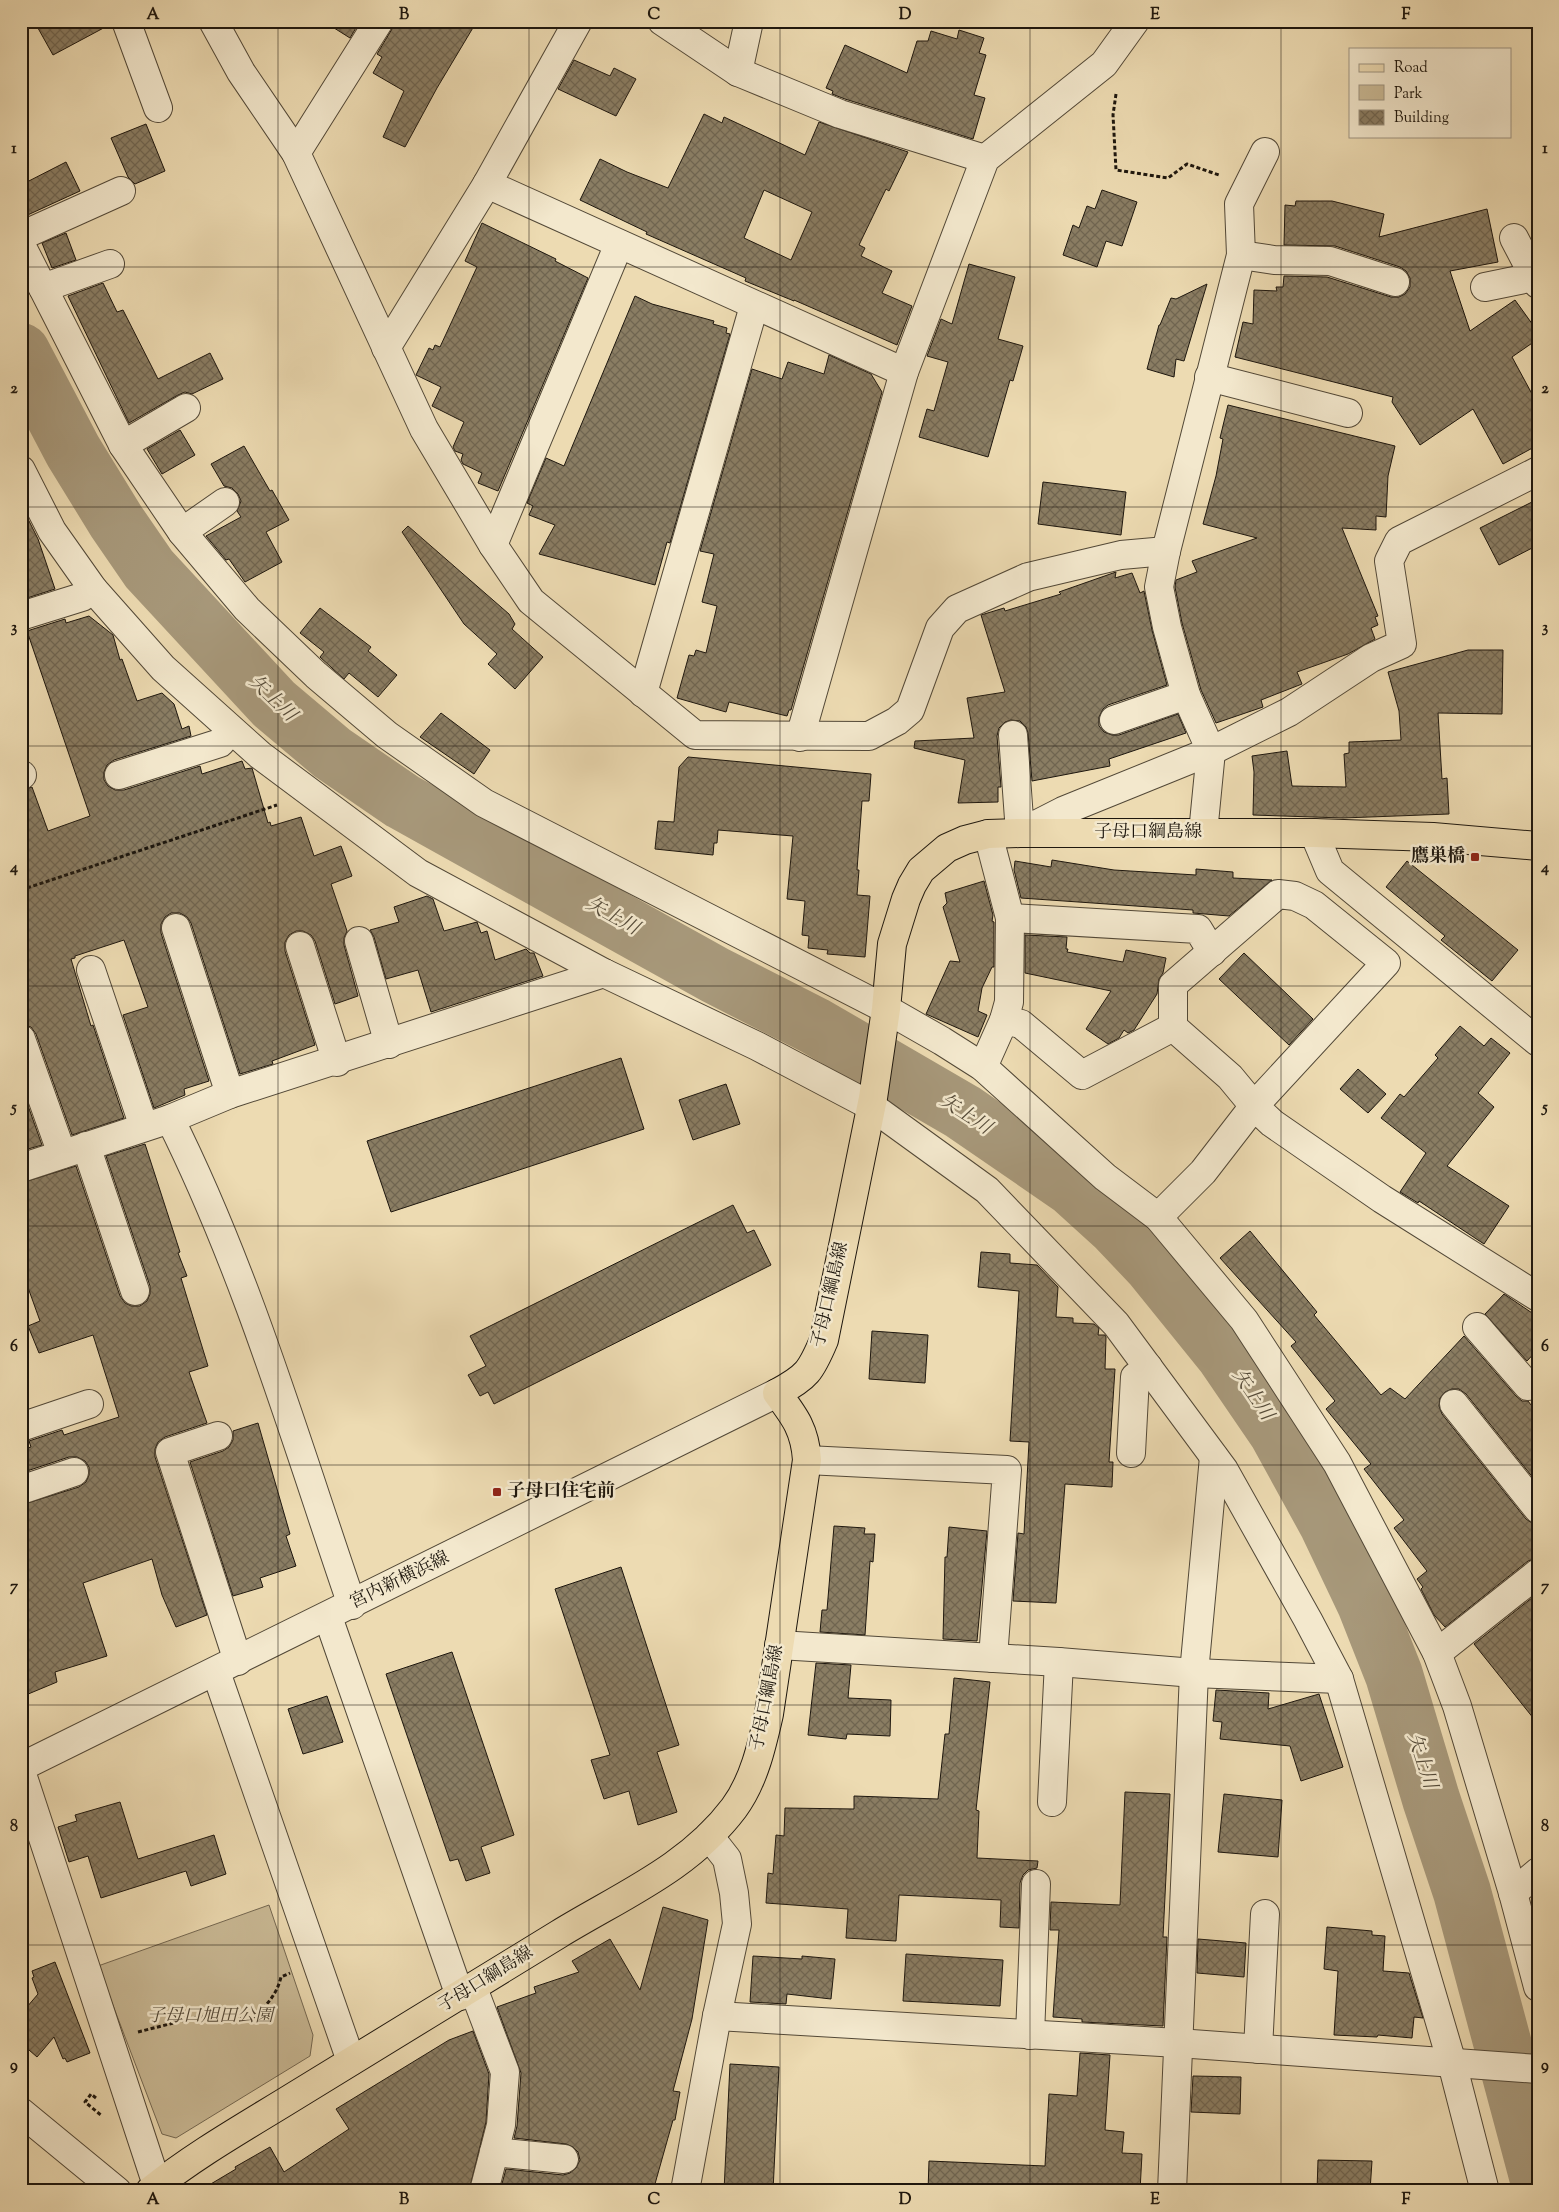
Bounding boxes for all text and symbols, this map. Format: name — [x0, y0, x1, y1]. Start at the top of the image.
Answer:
text: A — [147, 4, 160, 27]
text: B — [399, 4, 409, 27]
text: C — [648, 4, 661, 27]
text: D — [899, 4, 912, 27]
text: E — [1150, 4, 1160, 27]
text: F — [1402, 4, 1411, 27]
legend — [1349, 48, 1512, 138]
text: Road — [1394, 58, 1428, 79]
text: Park — [1394, 84, 1423, 105]
text: Building — [1394, 108, 1449, 129]
text: 1 — [11, 138, 17, 161]
text: 1 — [1542, 138, 1548, 161]
text: 2 — [10, 378, 18, 401]
text: 2 — [1541, 378, 1549, 401]
text: 3 — [11, 617, 18, 640]
text: 3 — [1542, 617, 1549, 640]
water label: 矢上川 — [242, 669, 303, 730]
street label: 子母口綱島線 — [1094, 820, 1202, 846]
place label: 鷹巣橋 — [1411, 844, 1465, 870]
marker: 鷹巣橋 — [1469, 851, 1481, 863]
text: 4 — [9, 857, 18, 880]
text: 4 — [1540, 857, 1549, 880]
water label: 矢上川 — [581, 891, 645, 944]
water label: 矢上川 — [934, 1088, 998, 1143]
text: 5 — [9, 1097, 17, 1120]
text: 5 — [1540, 1097, 1548, 1120]
street label: 子母口綱島線 — [806, 1239, 856, 1351]
text: 6 — [10, 1336, 18, 1359]
text: 6 — [1541, 1336, 1549, 1359]
water label: 矢上川 — [1225, 1364, 1280, 1428]
place label: 子母口住宅前 — [507, 1479, 615, 1505]
marker: 子母口住宅前 — [491, 1486, 503, 1498]
street label: 宮内新横浜線 — [346, 1546, 454, 1616]
text: 7 — [10, 1576, 19, 1599]
text: 7 — [1541, 1576, 1550, 1599]
street label: 子母口綱島線 — [745, 1643, 791, 1753]
water label: 矢上川 — [1399, 1730, 1443, 1794]
text: 8 — [10, 1816, 18, 1839]
text: 8 — [1541, 1816, 1549, 1839]
street label: 子母口綱島線 — [433, 1940, 539, 2020]
park label: 子母口旭田公園 — [147, 2004, 276, 2030]
text: 9 — [10, 2055, 18, 2078]
text: 9 — [1541, 2055, 1549, 2078]
text: A — [147, 2189, 160, 2212]
text: B — [399, 2189, 409, 2212]
text: C — [648, 2189, 661, 2212]
text: D — [899, 2189, 912, 2212]
text: E — [1150, 2189, 1160, 2212]
text: F — [1402, 2189, 1411, 2212]

